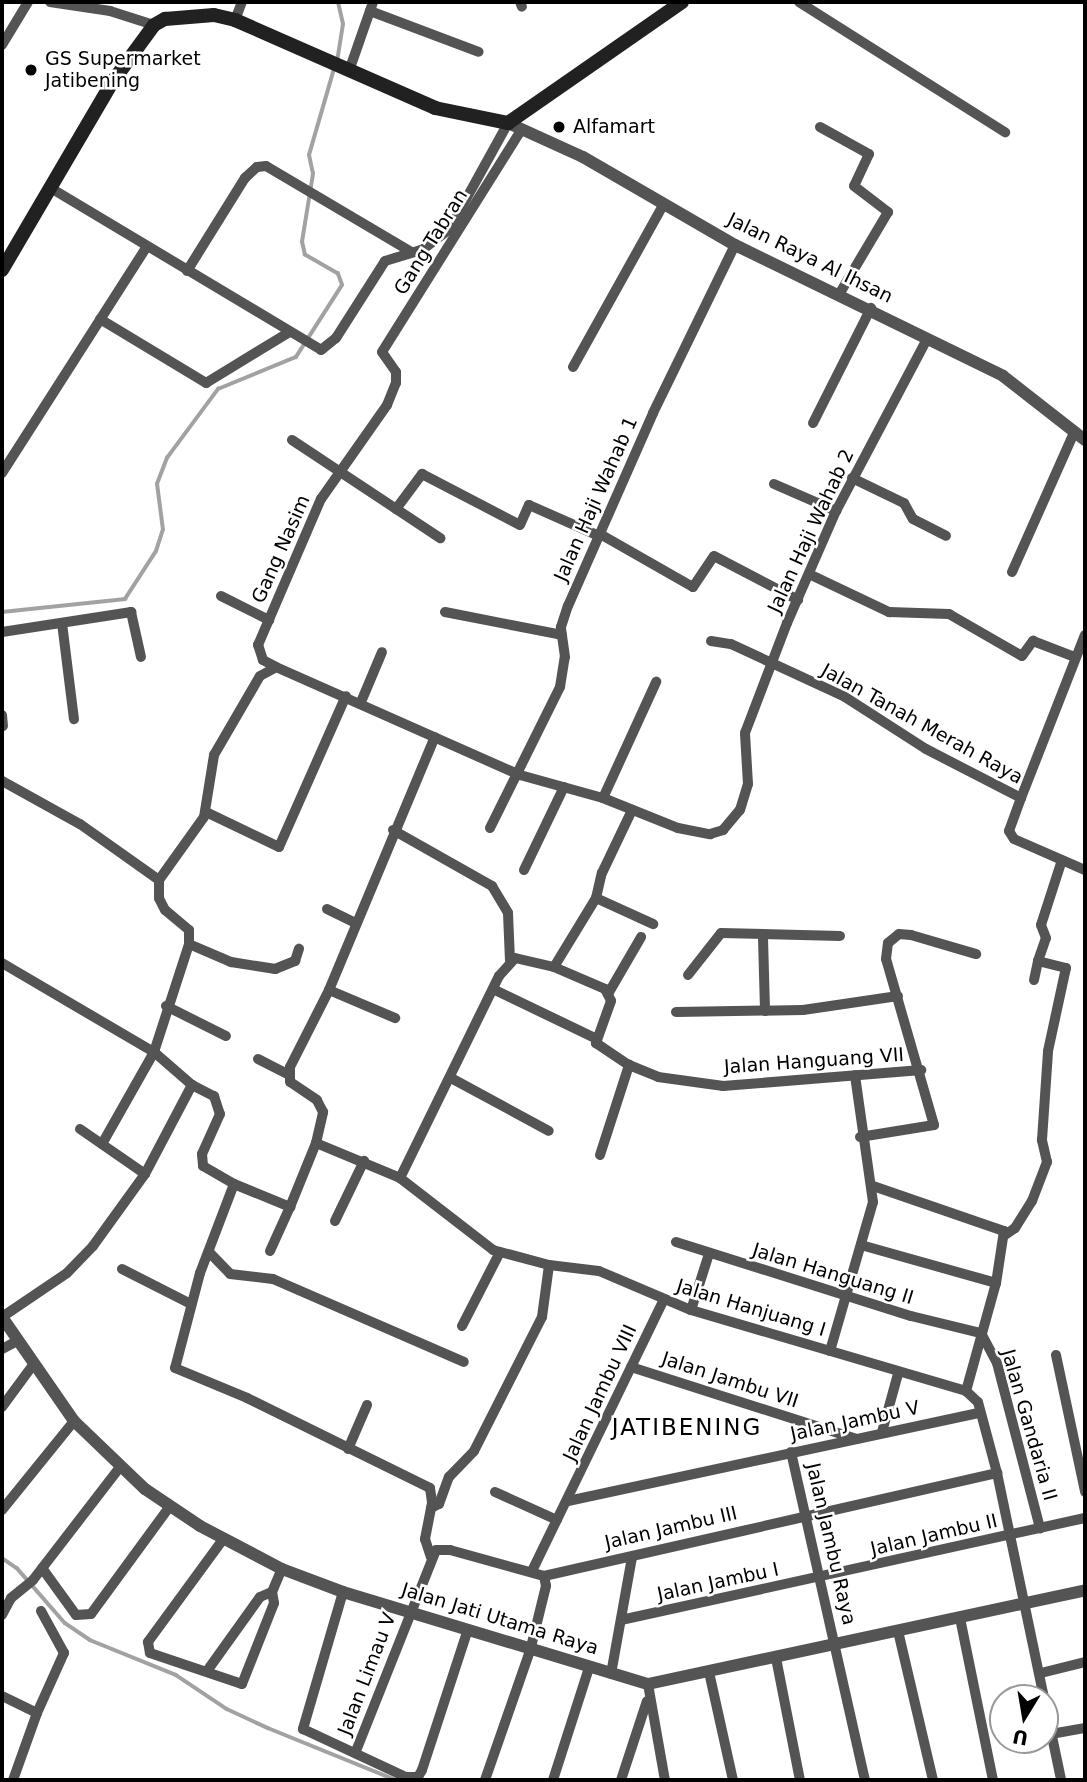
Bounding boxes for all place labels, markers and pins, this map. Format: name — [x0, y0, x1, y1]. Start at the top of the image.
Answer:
place label: GS Supermarket Jatibening — [45, 48, 201, 92]
marker: GS Supermarket Jatibening — [23, 62, 39, 78]
place label: Alfamart — [573, 116, 655, 138]
marker: Alfamart — [551, 119, 567, 135]

